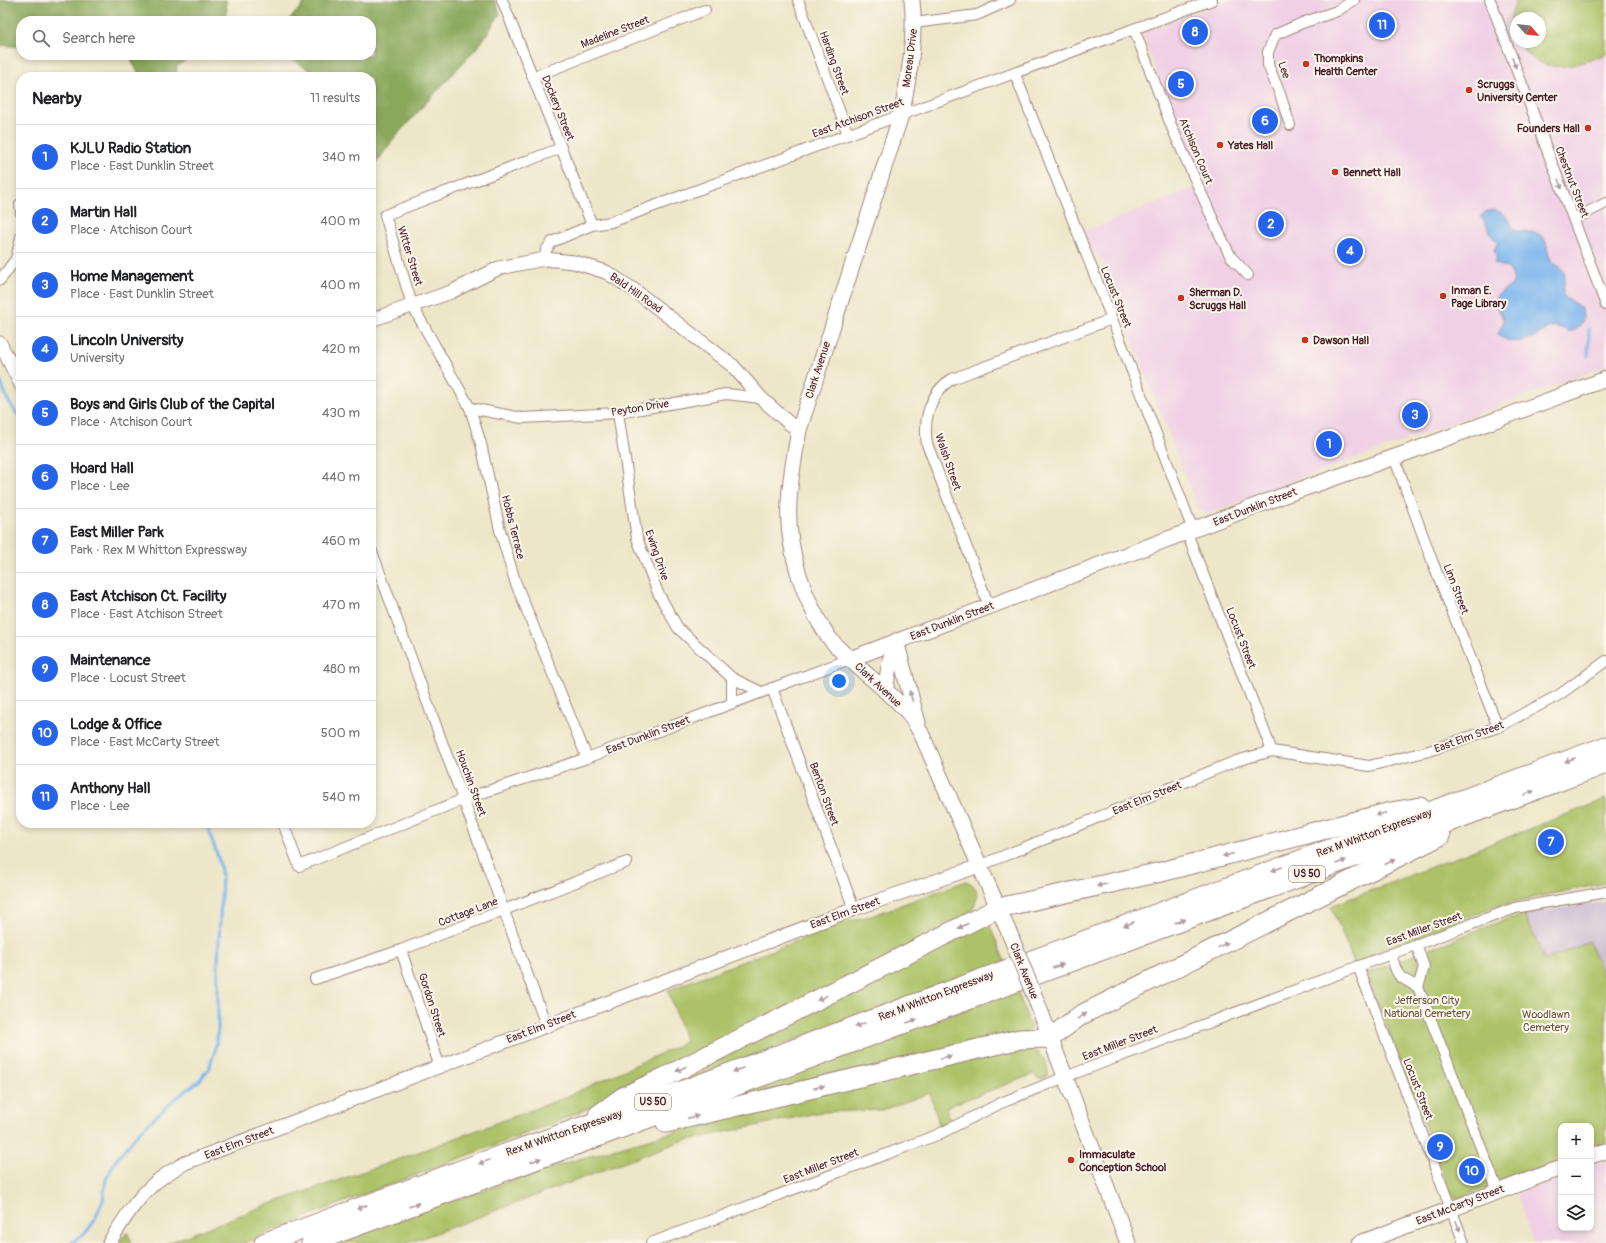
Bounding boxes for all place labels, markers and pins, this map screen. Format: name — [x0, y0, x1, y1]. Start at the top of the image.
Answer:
pin: 11 — [1369, 10, 1395, 40]
pin: 8 — [1182, 17, 1208, 47]
place label: Thompkins Health Center — [1313, 52, 1379, 78]
marker: Thompkins Health Center — [1301, 59, 1311, 69]
pin: 5 — [1168, 69, 1194, 99]
place label: Scruggs University Center — [1477, 78, 1558, 104]
marker: Scruggs University Center — [1464, 85, 1474, 95]
pin: 6 — [1252, 106, 1278, 136]
place label: Founders Hall — [1517, 122, 1580, 135]
marker: Founders Hall — [1583, 123, 1593, 133]
place label: Yates Hall — [1227, 139, 1274, 152]
marker: Yates Hall — [1215, 140, 1225, 150]
place label: Bennett Hall — [1343, 166, 1401, 179]
marker: Bennett Hall — [1330, 167, 1340, 177]
pin: 2 — [1258, 209, 1284, 239]
pin: 4 — [1337, 236, 1363, 266]
place label: Inman E. Page Library — [1451, 284, 1507, 310]
place label: Sherman D. Scruggs Hall — [1189, 286, 1247, 312]
marker: Inman E. Page Library — [1438, 291, 1448, 301]
marker: Sherman D. Scruggs Hall — [1176, 293, 1186, 303]
place label: Dawson Hall — [1313, 334, 1369, 347]
marker: Dawson Hall — [1300, 335, 1310, 345]
pin: 3 — [1402, 400, 1428, 430]
pin: 1 — [1316, 429, 1342, 459]
pin: 7 — [1538, 827, 1564, 857]
pin: 9 — [1427, 1132, 1453, 1162]
place label: Immaculate Conception School — [1079, 1148, 1167, 1174]
marker: Immaculate Conception School — [1066, 1155, 1076, 1165]
pin: 10 — [1459, 1156, 1485, 1186]

